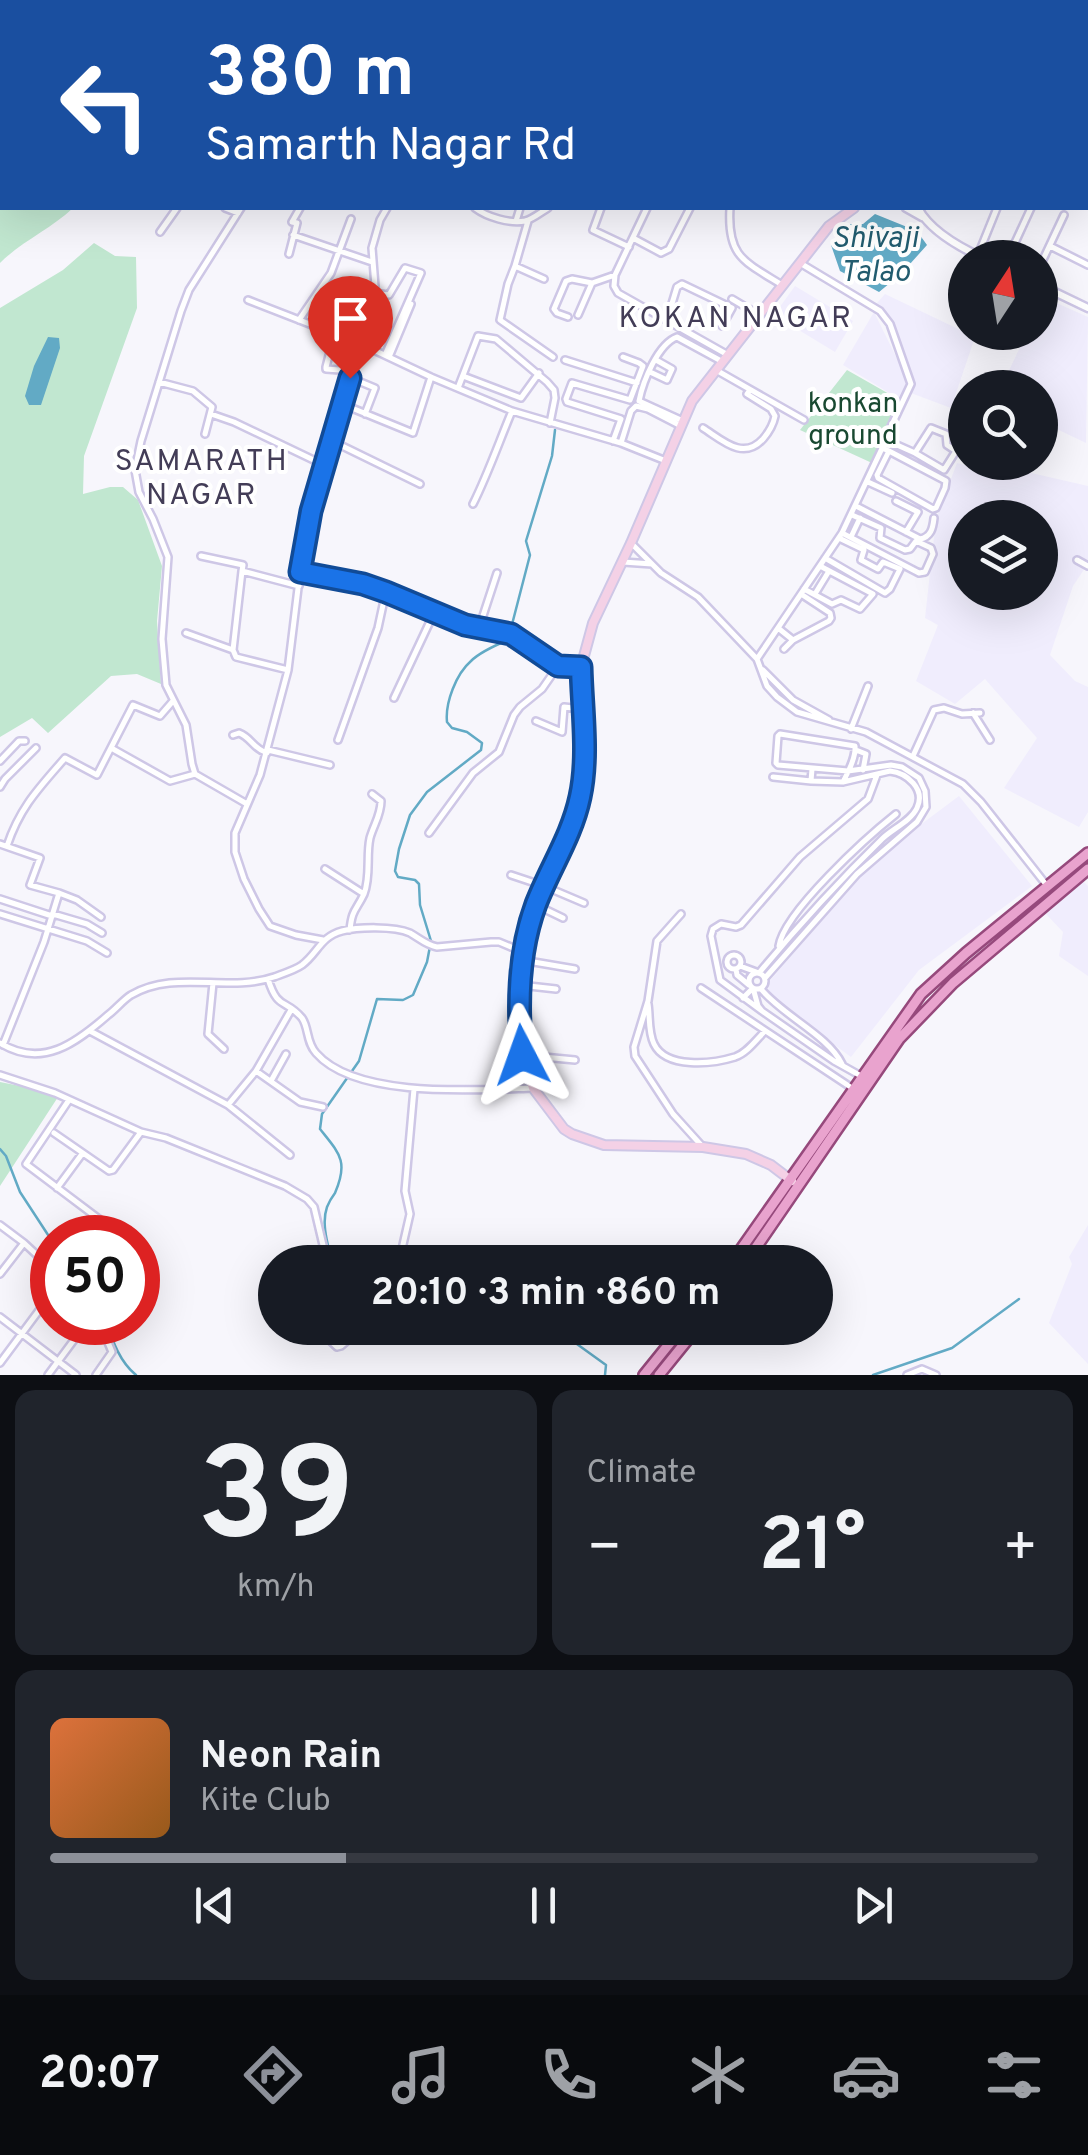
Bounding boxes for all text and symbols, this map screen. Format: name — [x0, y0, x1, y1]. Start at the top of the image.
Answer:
text: 380 m — [205, 32, 415, 121]
icon: left — [40, 40, 170, 170]
text: Samarth Nagar Rd — [205, 119, 576, 176]
water label: Shivaji Talao — [832, 221, 920, 292]
north arrow — [948, 240, 1058, 350]
map controls — [948, 240, 1058, 610]
pin — [308, 276, 393, 379]
icon: arrive — [323, 291, 378, 346]
district label: KOKAN NAGAR — [619, 301, 854, 338]
button: search — [948, 370, 1058, 480]
park label: konkan ground — [808, 387, 898, 455]
district label: SAMARATH NAGAR — [115, 444, 289, 515]
button: layers — [948, 500, 1058, 610]
position arrow — [470, 1003, 574, 1107]
speed limit sign: 50 — [30, 1215, 160, 1345]
text: 20:10 · 3 min · 860 m — [371, 1270, 720, 1319]
text: 39 — [197, 1420, 355, 1585]
text: Climate — [587, 1454, 696, 1494]
text: 21° — [759, 1502, 866, 1597]
text: − — [587, 1515, 622, 1585]
text: + — [1003, 1515, 1038, 1585]
text: km/h — [237, 1568, 315, 1608]
text: Neon Rain — [200, 1733, 382, 1782]
text: Kite Club — [200, 1782, 331, 1822]
icon: previous — [187, 1878, 242, 1933]
icon: pause — [516, 1878, 571, 1933]
icon: next — [846, 1878, 901, 1933]
icon: directions — [238, 2040, 308, 2110]
icon: music — [386, 2040, 456, 2110]
icon: phone — [534, 2040, 604, 2110]
icon: climate — [683, 2040, 753, 2110]
icon: car — [831, 2040, 901, 2110]
icon: filters — [979, 2040, 1049, 2110]
text: 20:07 — [39, 2047, 160, 2104]

